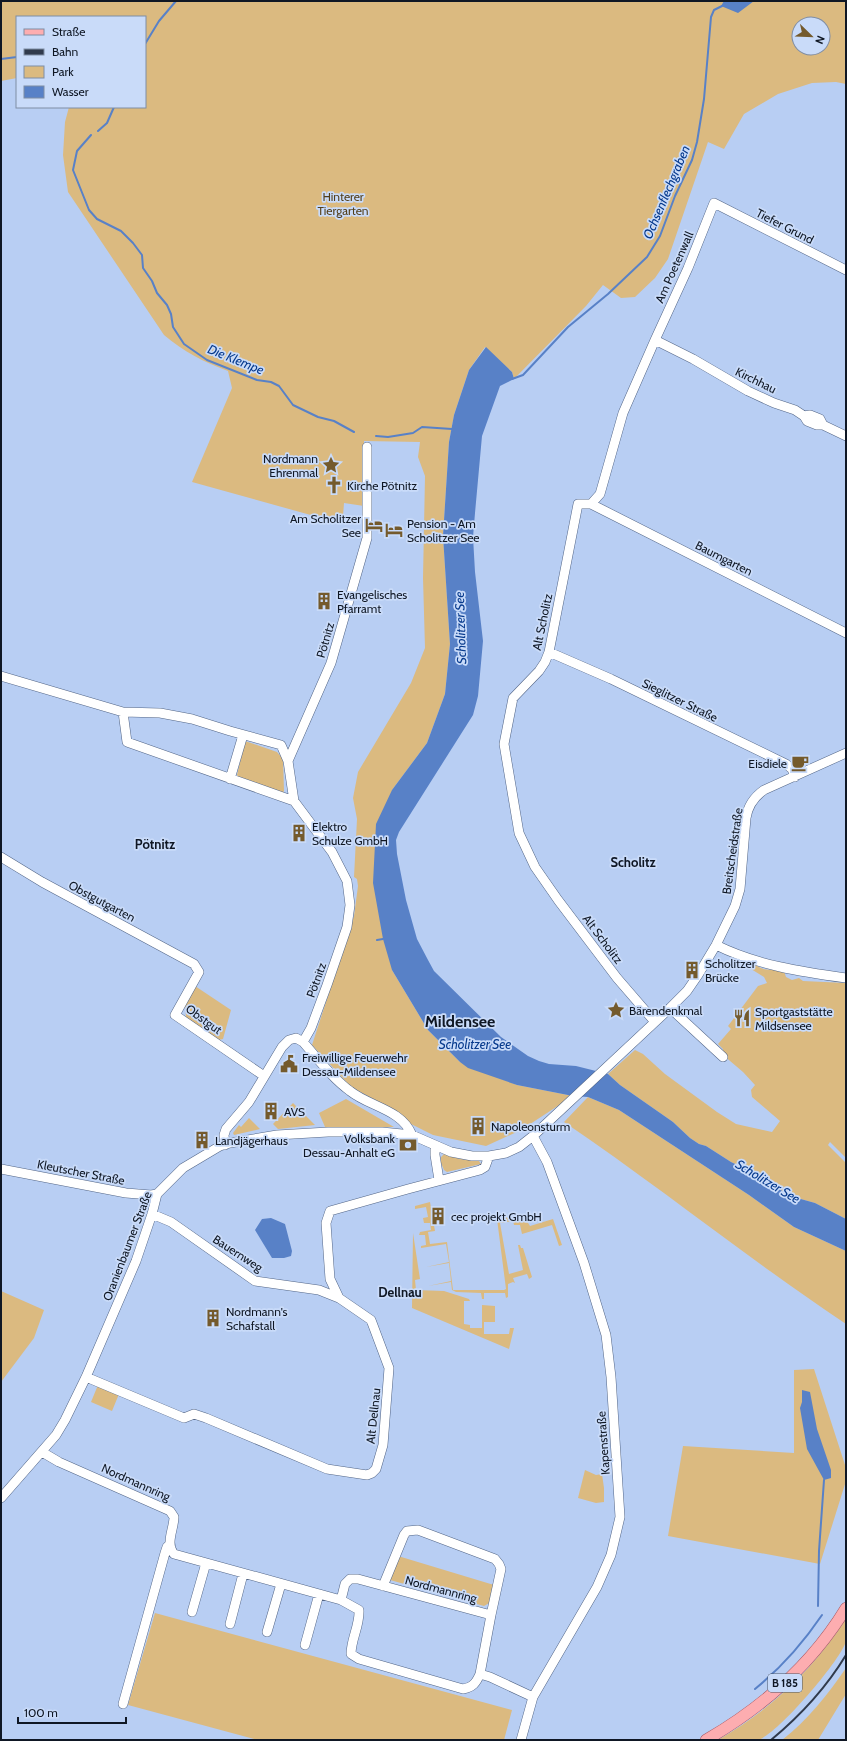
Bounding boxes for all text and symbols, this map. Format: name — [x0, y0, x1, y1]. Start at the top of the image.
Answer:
legend — [16, 16, 146, 108]
north arrow — [791, 16, 831, 56]
text: Straße — [52, 24, 85, 39]
text: N — [812, 34, 828, 46]
text: Bahn — [52, 44, 78, 59]
text: Park — [52, 64, 74, 79]
text: Wasser — [52, 84, 89, 99]
water label: Ochsenflechgraben — [639, 143, 693, 241]
park label: Hinterer Tiergarten — [317, 189, 369, 218]
street label: Tiefer Grund — [754, 205, 816, 247]
street label: Am Poetenwall — [652, 229, 697, 305]
water label: Die Klempe — [206, 340, 266, 378]
street label: Kirchhau — [733, 364, 779, 396]
place label: Nordmann Ehrenmal — [263, 451, 318, 480]
place icon: Nordmann Ehrenmal — [321, 455, 341, 475]
church icon: Kirche Pötnitz — [324, 475, 344, 495]
place label: Kirche Pötnitz — [347, 478, 418, 493]
place label: Am Scholitzer See — [290, 511, 361, 540]
hotel icon: Am Scholitzer See — [364, 515, 384, 535]
place label: Pension - Am Scholitzer See — [407, 516, 479, 545]
hotel icon: Pension - Am Scholitzer See — [384, 520, 404, 540]
street label: Baumgarten — [693, 537, 755, 579]
place label: Evangelisches Pfarramt — [337, 587, 407, 616]
building icon: Evangelisches Pfarramt — [314, 591, 334, 611]
water label: Scholitzer See — [451, 591, 469, 664]
street label: Alt Scholitz — [529, 592, 555, 652]
street label: Pötnitz — [313, 620, 337, 659]
street label: Sieglitzer Straße — [640, 675, 720, 725]
cafe icon: Eisdiele — [790, 753, 810, 773]
place label: Eisdiele — [748, 756, 787, 771]
street label: Breitscheidstraße — [719, 807, 745, 895]
place label: Elektro Schulze GmbH — [312, 819, 388, 848]
building icon: Elektro Schulze GmbH — [289, 823, 309, 843]
district label: Pötnitz — [135, 836, 175, 852]
district label: Scholitz — [610, 854, 656, 870]
street label: Obstgutgarten — [66, 877, 138, 925]
street label: Alt Scholitz — [580, 912, 626, 967]
place label: Scholitzer Brücke — [705, 956, 756, 985]
street label: Pötnitz — [303, 960, 329, 1000]
building icon: Scholitzer Brücke — [682, 960, 702, 980]
place icon: Bärendenkmal — [606, 1000, 626, 1020]
street label: Obstgut — [183, 1001, 225, 1037]
place label: Bärendenkmal — [629, 1003, 703, 1018]
place label: Sportgaststätte Mildsensee — [755, 1004, 833, 1033]
restaurant icon: Sportgaststätte Mildsensee — [732, 1008, 752, 1028]
district label: Mildensee — [425, 1012, 495, 1031]
water label: Scholitzer See — [439, 1036, 511, 1052]
place label: Freiwillige Feuerwehr Dessau-Mildensee — [302, 1050, 408, 1079]
public building icon: Freiwillige Feuerwehr Dessau-Mildensee — [279, 1054, 299, 1074]
building icon: AVS — [261, 1101, 281, 1121]
place label: AVS — [284, 1104, 305, 1119]
building icon: Napoleonsturm — [468, 1116, 488, 1136]
place label: Napoleonsturm — [491, 1119, 570, 1134]
building icon: Landjägerhaus — [192, 1130, 212, 1150]
place label: Volksbank Dessau-Anhalt eG — [303, 1131, 396, 1160]
place label: Landjägerhaus — [215, 1133, 288, 1148]
bank icon: Volksbank Dessau-Anhalt eG — [398, 1135, 418, 1155]
water label: Scholitzer See — [733, 1155, 803, 1207]
street label: Kleutscher Straße — [36, 1156, 126, 1188]
street label: Oranienbaumer Straße — [99, 1189, 155, 1303]
building icon: cec projekt GmbH — [428, 1206, 448, 1226]
place label: cec projekt GmbH — [451, 1209, 542, 1224]
street label: Bauernweg — [210, 1231, 267, 1275]
district label: Dellnau — [378, 1284, 422, 1300]
place label: Nordmann's Schafstall — [226, 1304, 288, 1333]
building icon: Nordmann's Schafstall — [203, 1308, 223, 1328]
street label: Alt Dellnau — [363, 1387, 383, 1445]
street label: Kapenstraße — [593, 1411, 613, 1475]
street label: Nordmannring — [99, 1460, 174, 1504]
street label: Nordmannring — [403, 1572, 480, 1606]
road number: B 185 — [768, 1674, 802, 1692]
scale bar — [18, 1699, 126, 1725]
text: 100 m — [24, 1705, 58, 1720]

